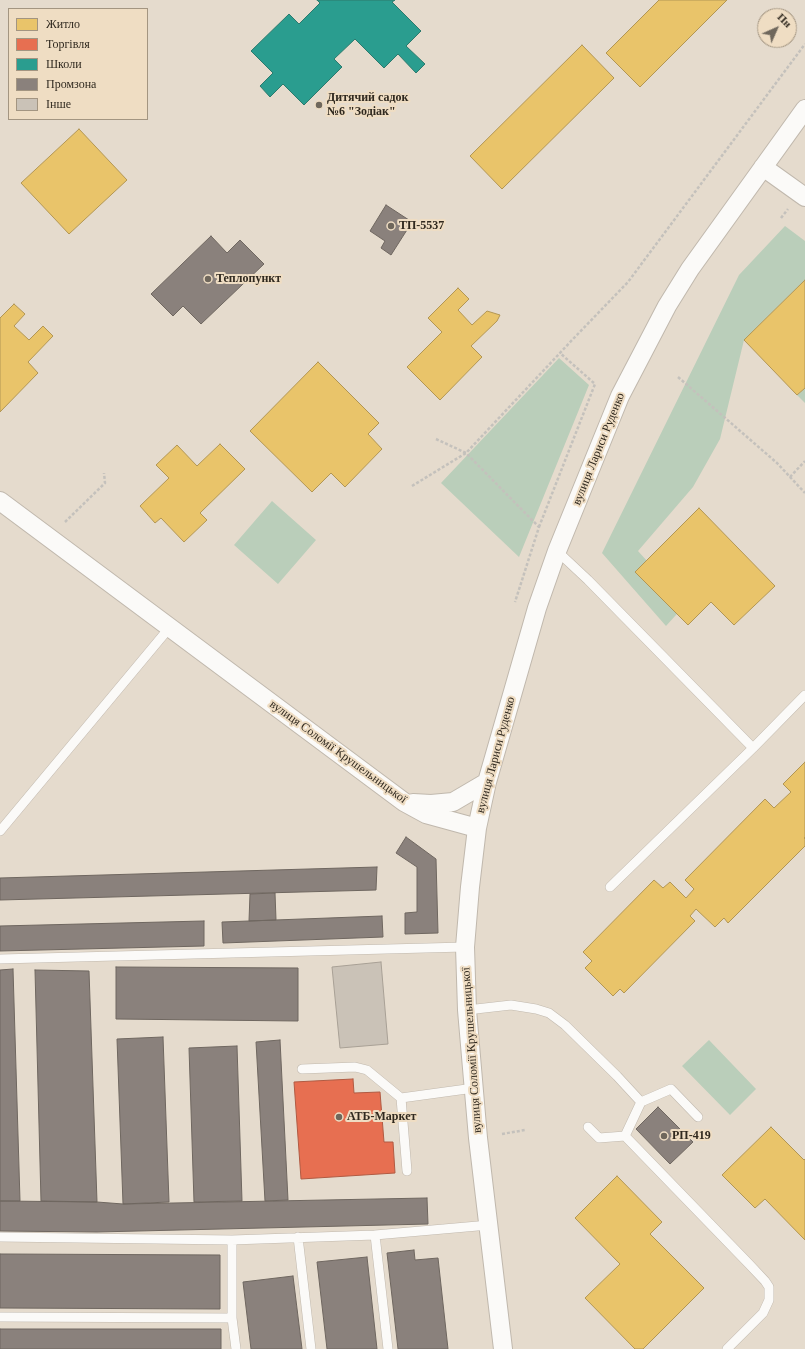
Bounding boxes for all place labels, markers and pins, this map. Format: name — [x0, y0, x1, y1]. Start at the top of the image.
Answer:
place label: Дитячий садок №6 "Зодіак" — [327, 91, 408, 119]
marker: Дитячий садок №6 "Зодіак" — [314, 100, 324, 110]
place label: ТП-5537 — [399, 219, 444, 233]
marker: ТП-5537 — [386, 221, 396, 231]
place label: Теплопункт — [216, 272, 281, 286]
marker: Теплопункт — [203, 274, 213, 284]
place label: АТБ-Маркет — [347, 1110, 416, 1124]
marker: АТБ-Маркет — [334, 1112, 344, 1122]
place label: РП-419 — [672, 1129, 711, 1143]
marker: РП-419 — [659, 1131, 669, 1141]

